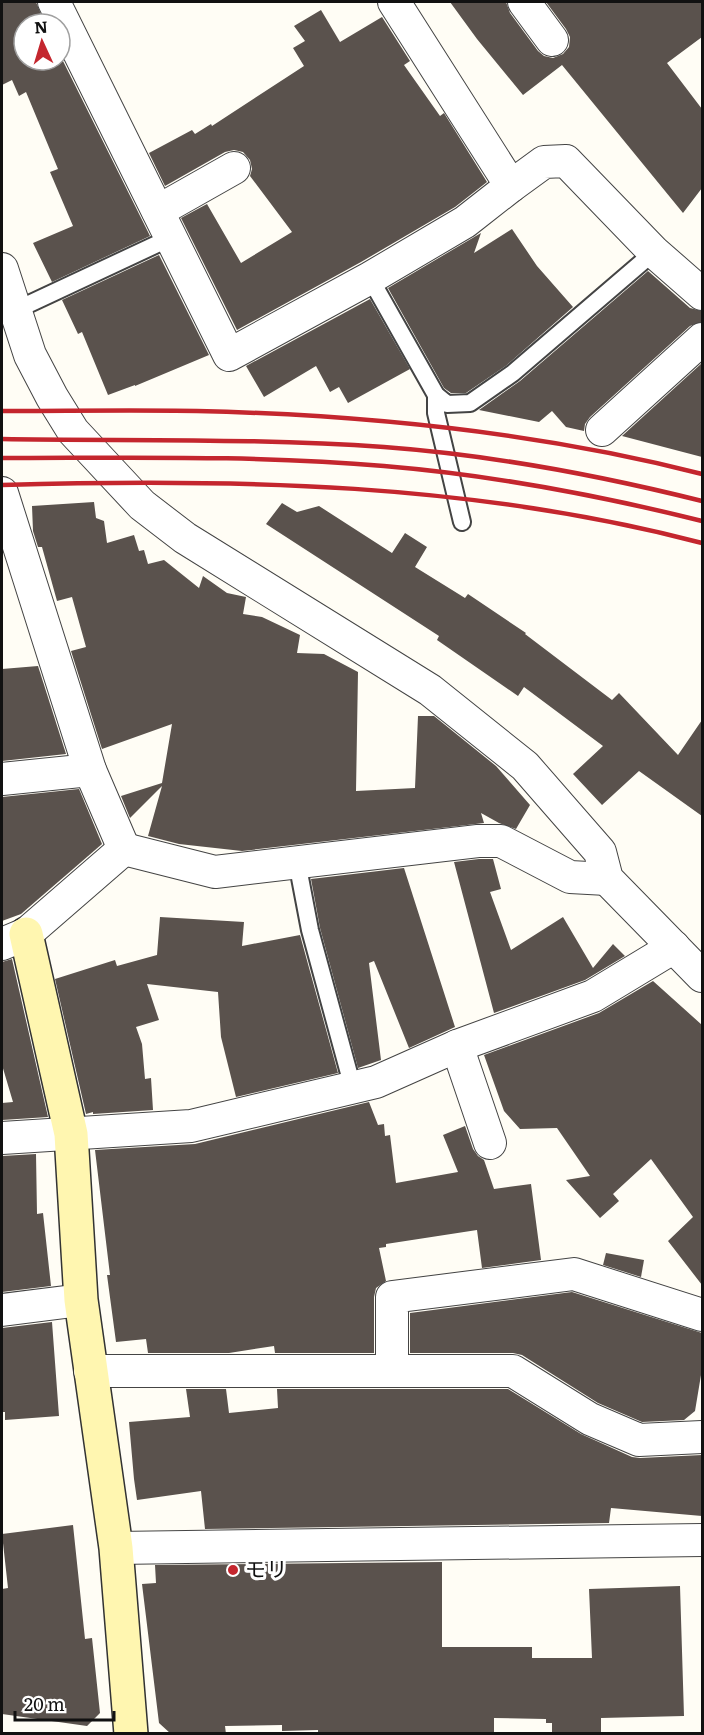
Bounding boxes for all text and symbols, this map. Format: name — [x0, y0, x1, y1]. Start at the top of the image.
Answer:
north arrow — [12, 12, 72, 72]
text: N — [33, 14, 48, 38]
place label: モリ — [245, 1552, 287, 1583]
marker: モリ — [226, 1563, 240, 1577]
scale bar — [15, 1684, 114, 1722]
text: 20 m — [24, 1690, 65, 1717]

